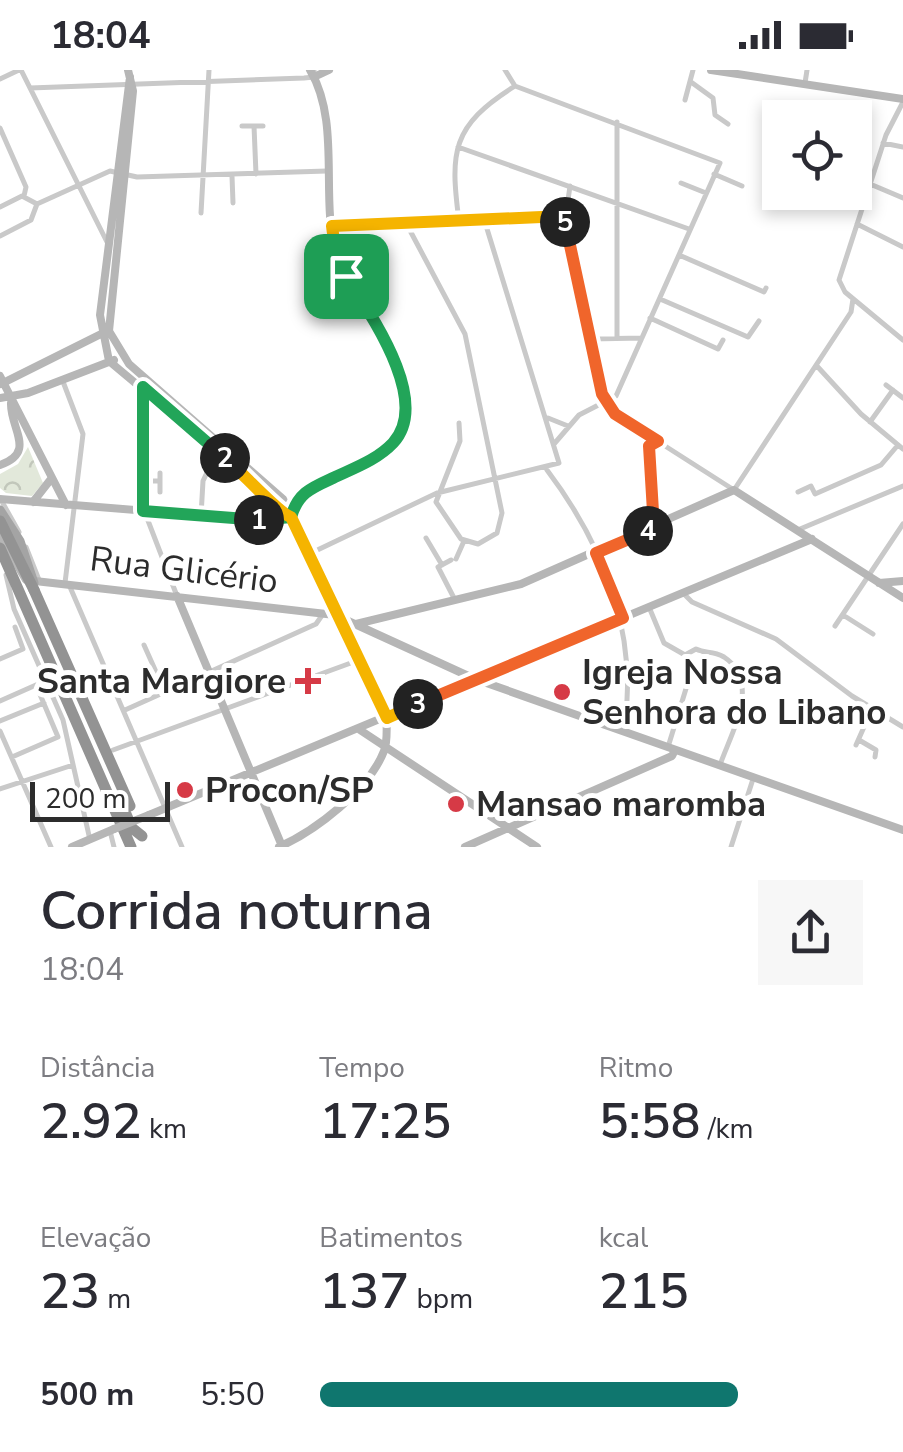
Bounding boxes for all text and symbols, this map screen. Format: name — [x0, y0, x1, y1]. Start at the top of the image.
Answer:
text: 18:04 — [50, 10, 151, 61]
map controls — [762, 100, 872, 210]
button: locate — [762, 100, 872, 210]
pin: 5 — [540, 197, 590, 247]
text: 5 — [557, 203, 573, 241]
pin — [304, 234, 389, 319]
icon: arrive — [319, 249, 374, 304]
pin: 2 — [200, 433, 250, 483]
text: 2 — [217, 439, 233, 477]
pin: 1 — [234, 495, 284, 545]
text: 1 — [251, 501, 267, 539]
pin: 4 — [623, 506, 673, 556]
text: 4 — [640, 512, 656, 550]
street label: Rua Glicério — [87, 535, 281, 605]
place label: Igreja Nossa Senhora do Libano — [582, 649, 886, 736]
place label: Santa Margiore — [37, 658, 286, 705]
marker: Santa Margiore — [295, 668, 321, 694]
pin: 3 — [393, 679, 443, 729]
marker: Igreja Nossa Senhora do Libano — [551, 681, 573, 703]
text: 3 — [410, 685, 426, 723]
place label: Procon/SP — [205, 767, 374, 814]
scale bar — [30, 777, 170, 821]
marker: Procon/SP — [174, 779, 196, 801]
text: 200 m — [45, 780, 127, 818]
place label: Mansao maromba — [476, 781, 766, 828]
marker: Mansao maromba — [445, 793, 467, 815]
text: Corrida noturna — [40, 873, 433, 948]
button: share — [758, 880, 863, 985]
text: 18:04 — [40, 948, 124, 991]
text: Distância — [40, 1049, 155, 1087]
text: Tempo — [319, 1049, 405, 1087]
text: Ritmo — [599, 1049, 673, 1087]
text: 2.92 — [40, 1087, 142, 1156]
text: 17:25 — [319, 1087, 451, 1156]
text: 5:58 — [599, 1087, 701, 1156]
text: km — [142, 1110, 187, 1148]
text: /km — [701, 1110, 754, 1148]
text: Elevação — [40, 1219, 151, 1257]
text: Batimentos — [319, 1219, 463, 1257]
text: kcal — [599, 1219, 648, 1257]
text: 23 — [40, 1257, 100, 1326]
text: 137 — [319, 1257, 409, 1326]
text: 215 — [599, 1257, 689, 1326]
text: m — [100, 1280, 131, 1318]
text: bpm — [409, 1280, 473, 1318]
text: 500 m — [40, 1373, 134, 1416]
text: 5:50 — [200, 1373, 265, 1416]

